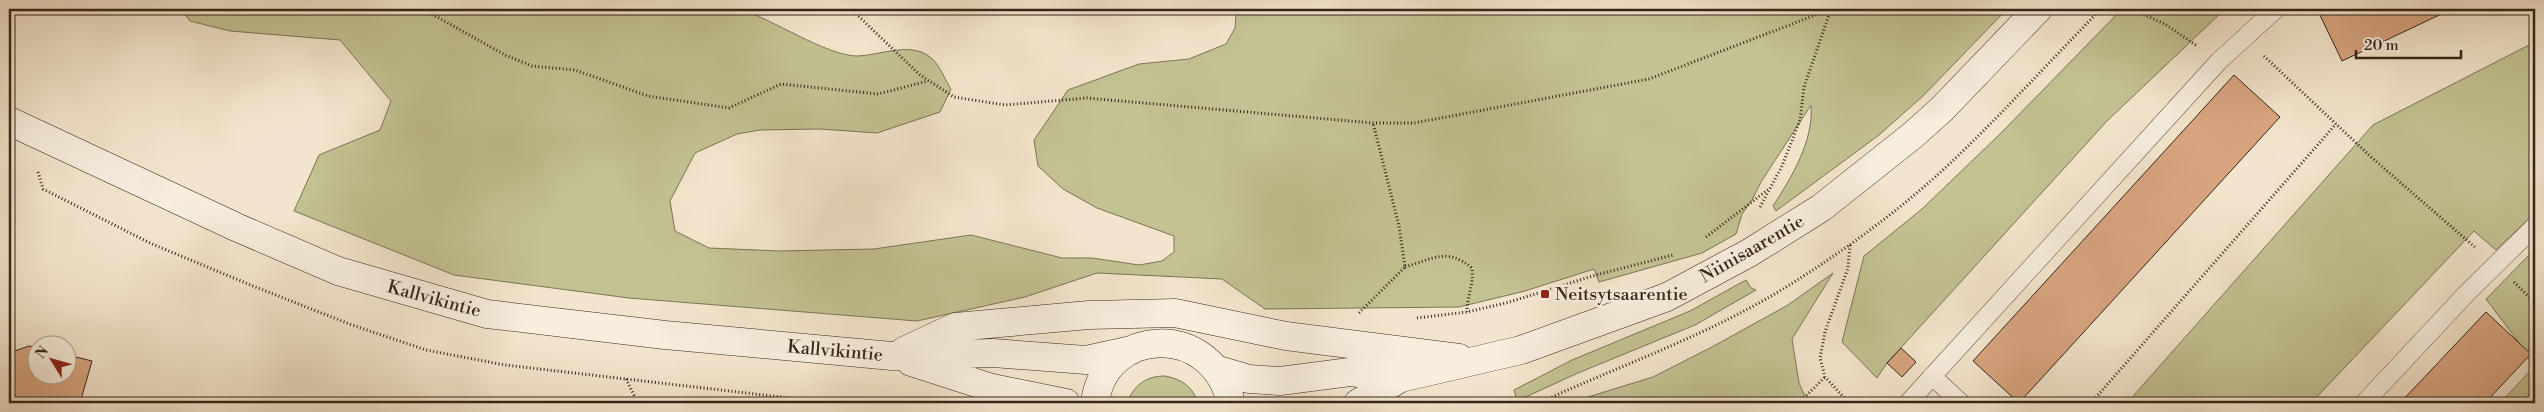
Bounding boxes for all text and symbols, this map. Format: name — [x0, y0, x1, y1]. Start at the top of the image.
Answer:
scale bar — [2356, 28, 2462, 60]
text: 20 m — [2364, 36, 2399, 55]
street label: Niinisaarentie — [1696, 210, 1808, 288]
street label: Kallvikintie — [385, 275, 483, 323]
place label: Neitsytsaarentie — [1555, 283, 1688, 306]
marker: Neitsytsaarentie — [1539, 288, 1551, 300]
north arrow — [28, 334, 78, 384]
street label: Kallvikintie — [786, 335, 884, 367]
text: N — [32, 343, 53, 363]

